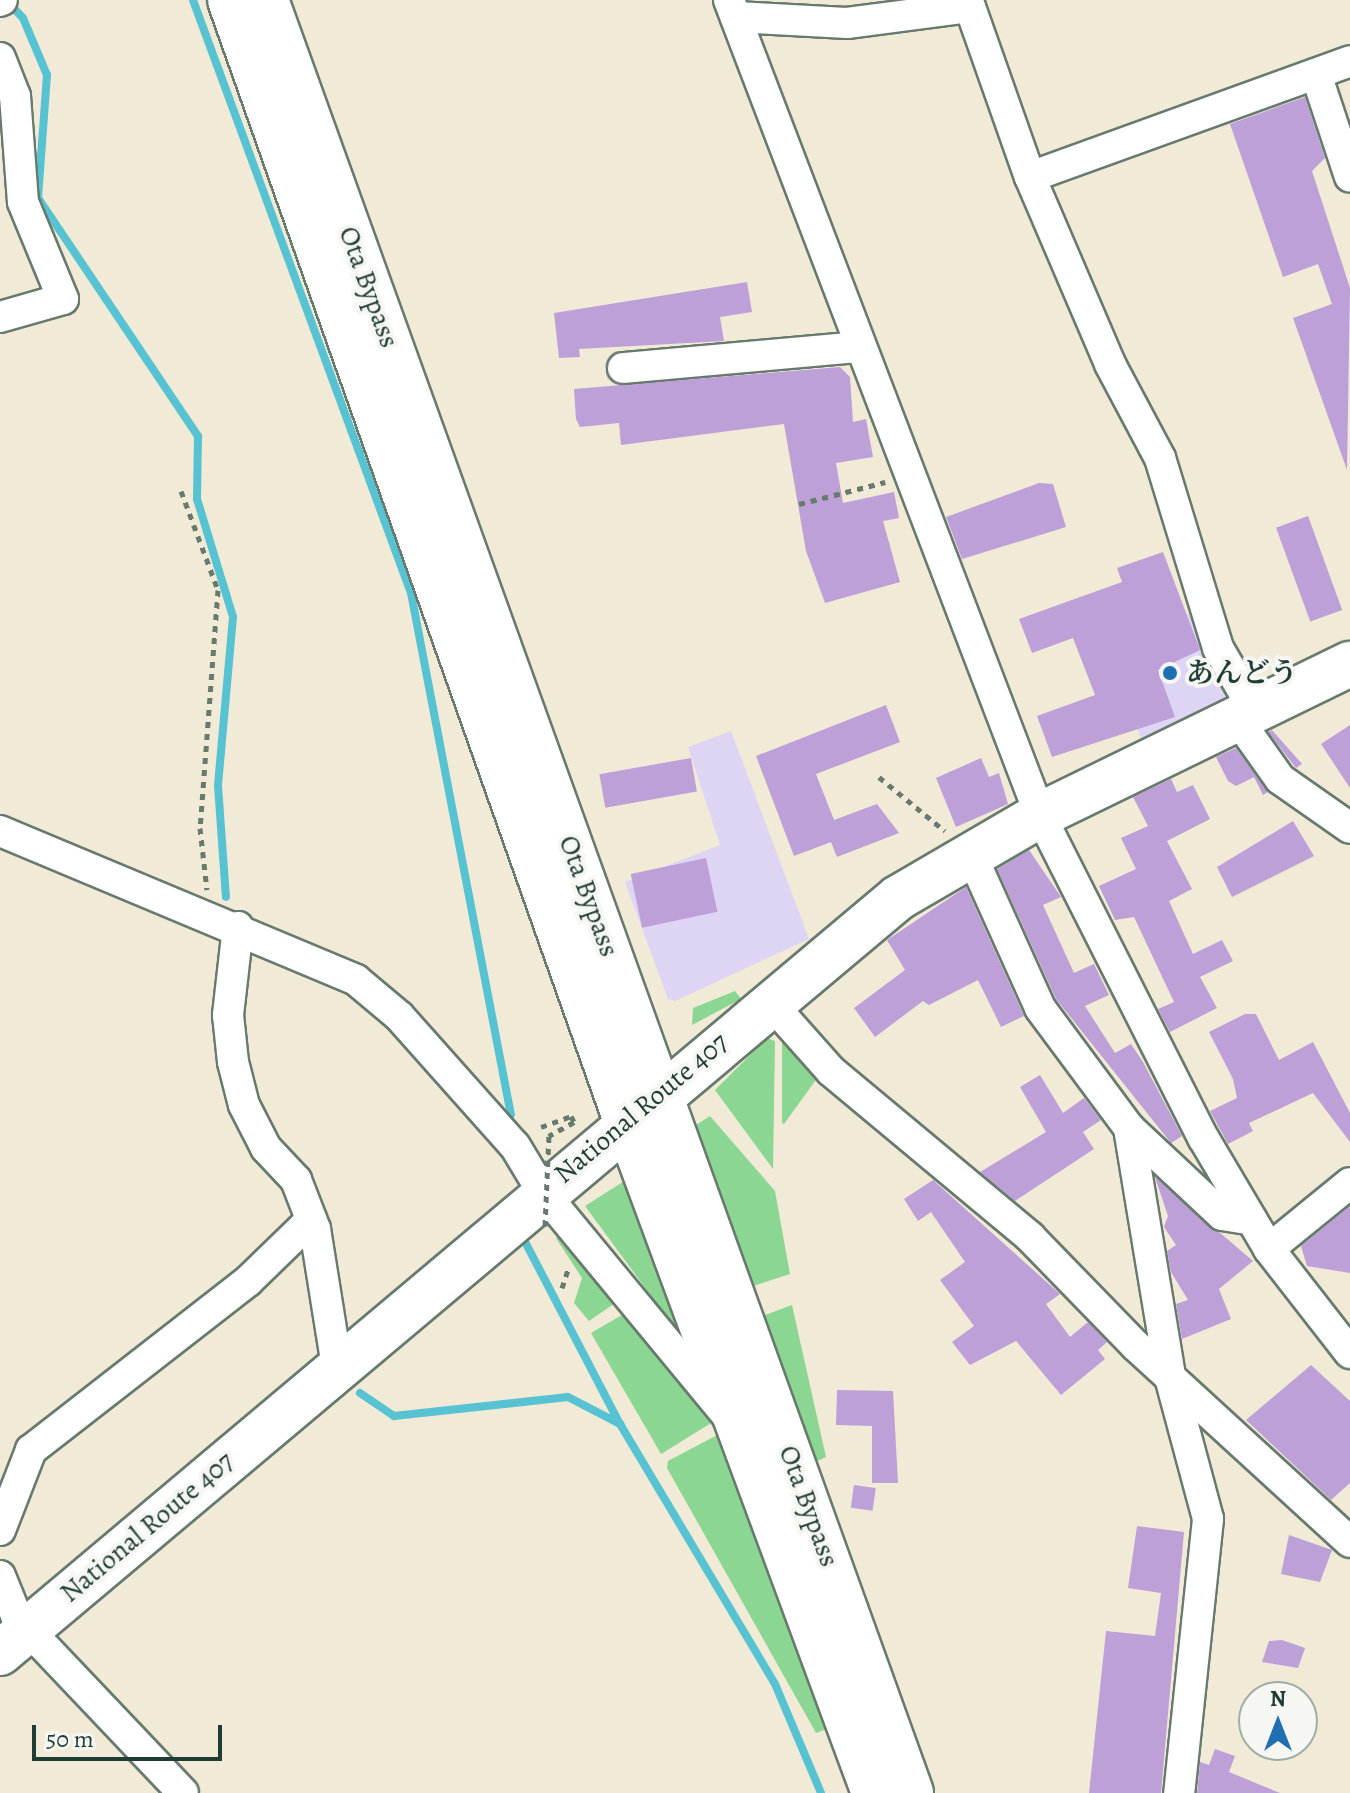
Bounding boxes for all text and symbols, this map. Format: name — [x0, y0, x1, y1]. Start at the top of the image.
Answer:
street label: Ota Bypass — [332, 222, 406, 352]
place label: あんどう — [1186, 656, 1298, 690]
marker: あんどう — [1161, 664, 1179, 682]
street label: Ota Bypass — [552, 831, 626, 961]
street label: National Route 407 — [547, 1026, 735, 1190]
street label: Ota Bypass — [772, 1441, 846, 1571]
street label: National Route 407 — [53, 1445, 241, 1609]
north arrow — [1238, 1681, 1318, 1761]
text: N — [1270, 1684, 1286, 1714]
scale bar — [36, 1709, 226, 1759]
text: 50 m — [46, 1723, 94, 1755]

